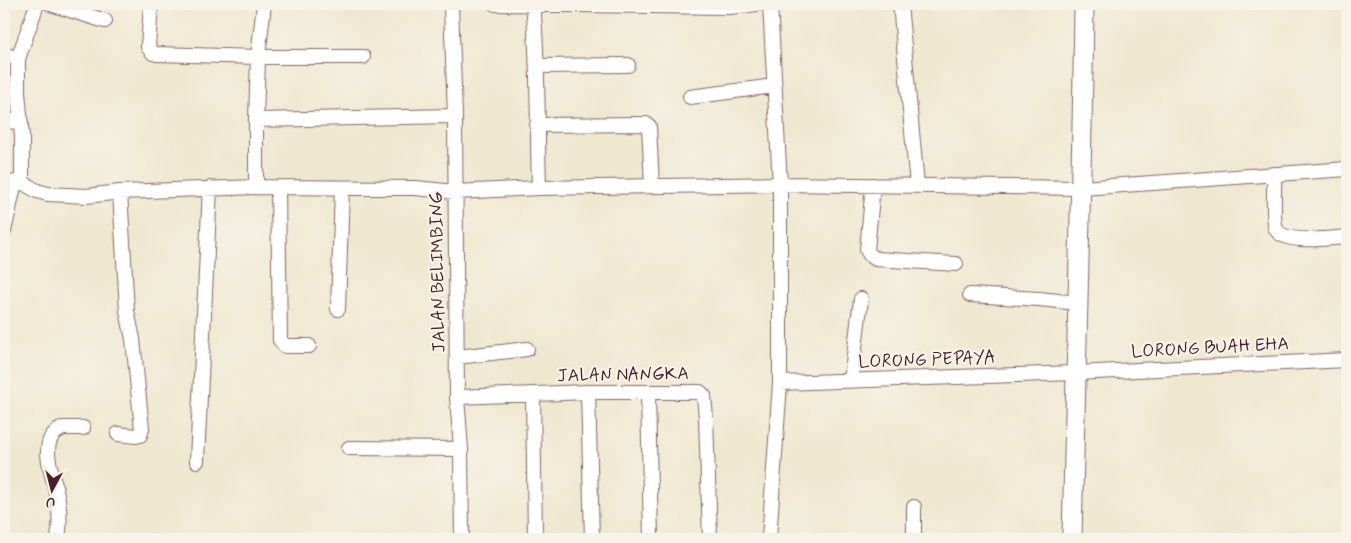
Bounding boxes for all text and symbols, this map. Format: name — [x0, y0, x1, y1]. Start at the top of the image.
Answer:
street label: JALAN BELIMBING — [425, 191, 451, 353]
street label: LORONG BUAH EHA — [1131, 332, 1290, 364]
street label: LORONG PEPAYA — [858, 346, 996, 374]
street label: JALAN NANGKA — [557, 362, 689, 388]
north arrow — [28, 466, 78, 516]
text: U — [45, 492, 56, 511]

